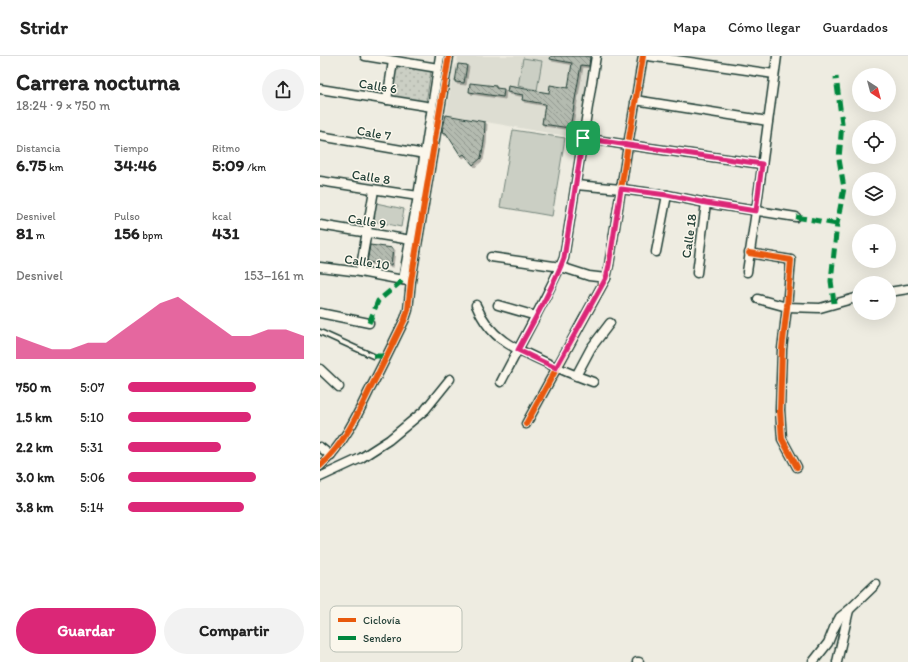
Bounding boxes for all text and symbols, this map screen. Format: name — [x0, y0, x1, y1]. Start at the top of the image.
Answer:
text: Stridr — [20, 16, 68, 39]
text: Mapa — [673, 19, 706, 36]
text: Cómo llegar — [728, 19, 800, 36]
text: Guardados — [822, 19, 888, 36]
north arrow — [852, 68, 896, 112]
map controls — [852, 68, 896, 320]
text: Carrera nocturna — [16, 69, 180, 96]
button: share — [262, 69, 304, 111]
street label: Calle 6 — [358, 76, 398, 96]
text: 18:24 · 9 × 750 m — [16, 98, 110, 113]
button: locate — [852, 120, 896, 164]
pin — [566, 121, 600, 155]
street label: Cale 7 — [356, 123, 393, 143]
icon: arrive — [572, 127, 594, 149]
text: Distancia — [16, 142, 60, 155]
text: Tiempo — [114, 142, 148, 155]
text: Ritmo — [212, 142, 240, 155]
text: 6.75 — [16, 155, 47, 175]
text: 34:46 — [114, 155, 157, 175]
text: 5:09 — [212, 155, 244, 175]
text: km — [47, 161, 64, 174]
text: /km — [244, 161, 266, 174]
street label: Calle 8 — [351, 167, 391, 187]
button: layers — [852, 172, 896, 216]
text: Desnivel — [16, 210, 56, 223]
text: Pulso — [114, 210, 140, 223]
text: kcal — [212, 210, 232, 223]
street label: Calle 9 — [347, 211, 387, 231]
street label: Calle 18 — [678, 213, 700, 259]
text: 81 — [16, 223, 33, 243]
text: 156 — [114, 223, 140, 243]
text: 431 — [212, 223, 239, 243]
button: + — [852, 224, 896, 268]
text: m — [33, 229, 45, 242]
text: bpm — [140, 229, 163, 242]
street label: Calle 10 — [343, 251, 391, 273]
text: Desnivel — [16, 268, 63, 283]
text: 153–161 m — [244, 268, 304, 283]
button: − — [852, 276, 896, 320]
text: 750 m — [16, 380, 51, 395]
text: 5:07 — [80, 380, 104, 395]
text: 1.5 km — [16, 410, 52, 425]
text: 5:10 — [80, 410, 104, 425]
text: 2.2 km — [16, 440, 53, 455]
text: 5:31 — [80, 440, 103, 455]
text: 3.0 km — [16, 470, 54, 485]
text: 5:06 — [80, 470, 105, 485]
text: 3.8 km — [16, 500, 54, 515]
text: 5:14 — [80, 500, 104, 515]
legend — [330, 606, 462, 652]
button: Guardar — [16, 608, 156, 654]
button: Compartir — [164, 608, 304, 654]
text: Ciclovía — [363, 614, 401, 627]
text: Sendero — [363, 632, 402, 645]

